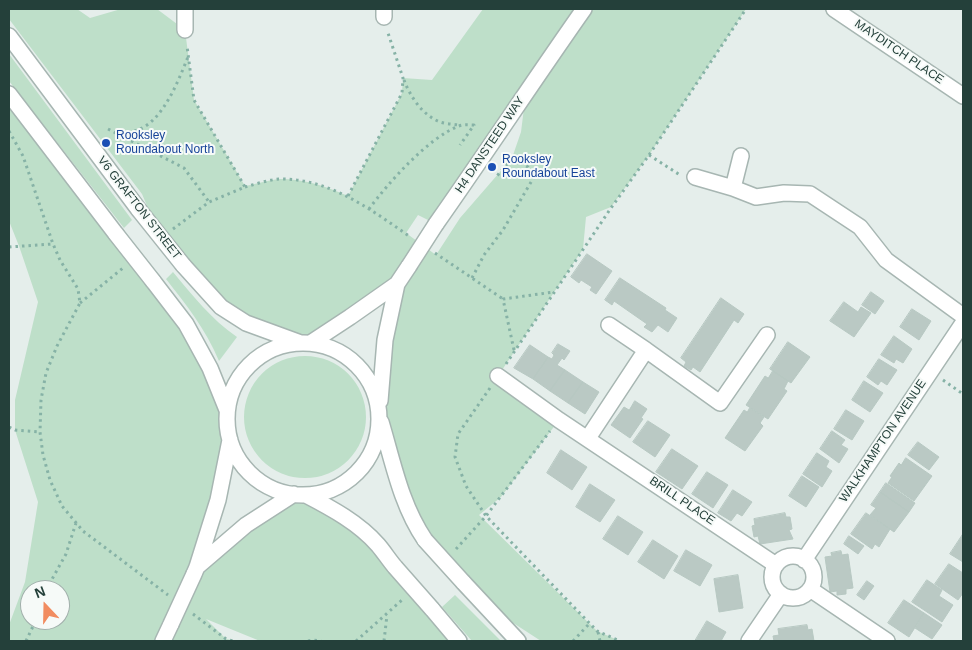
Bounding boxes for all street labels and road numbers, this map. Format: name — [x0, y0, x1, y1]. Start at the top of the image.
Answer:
street label: MAYDITCH PLACE — [852, 17, 946, 87]
street label: H4 DANSTEED WAY — [452, 94, 528, 196]
street label: V6 GRAFTON STREET — [94, 153, 184, 263]
street label: WALKHAMPTON AVENUE — [836, 377, 930, 505]
street label: BRILL PLACE — [646, 474, 718, 528]

